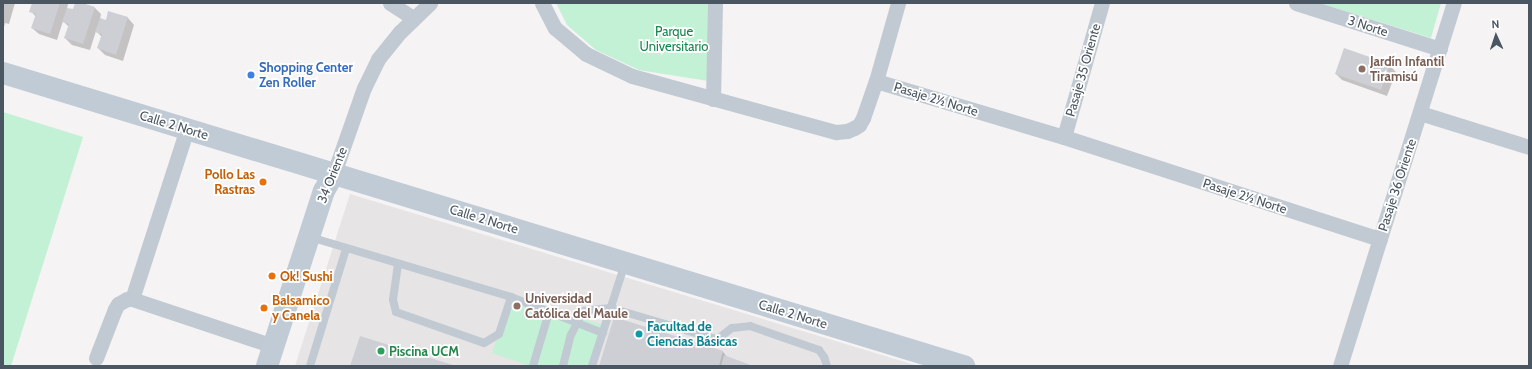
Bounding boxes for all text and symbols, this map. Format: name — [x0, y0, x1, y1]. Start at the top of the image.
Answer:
street label: 3 Norte — [1346, 12, 1390, 40]
north arrow — [1476, 16, 1516, 56]
text: N — [1491, 17, 1500, 31]
street label: Pasaje 35 Oriente — [1062, 22, 1104, 118]
park label: Parque Universitario — [639, 24, 709, 55]
place label: Jardín Infantil Tiramisú — [1370, 54, 1444, 85]
place label: Shopping Center Zen Roller — [259, 60, 353, 91]
marker: Jardín Infantil Tiramisú — [1357, 64, 1367, 74]
marker: Shopping Center Zen Roller — [246, 70, 256, 80]
street label: Pasaje 2½ Norte — [892, 79, 980, 119]
street label: Calle 2 Norte — [138, 107, 210, 143]
street label: Pasaje 36 Oriente — [1375, 137, 1419, 233]
street label: 34 Oriente — [314, 145, 350, 205]
place label: Pollo Las Rastras — [204, 167, 255, 198]
street label: Pasaje 2½ Norte — [1201, 175, 1289, 217]
marker: Pollo Las Rastras — [258, 177, 268, 187]
street label: Calle 2 Norte — [448, 201, 520, 237]
place label: Ok! Sushi — [280, 268, 333, 284]
marker: Ok! Sushi — [267, 271, 277, 281]
place label: Universidad Católica del Maule — [525, 291, 628, 322]
place label: Balsamico y Canela — [272, 293, 330, 324]
street label: Calle 2 Norte — [757, 296, 829, 332]
marker: Universidad Católica del Maule — [512, 301, 522, 311]
marker: Balsamico y Canela — [259, 303, 269, 313]
place label: Facultad de Ciencias Básicas — [647, 319, 737, 350]
marker: Facultad de Ciencias Básicas — [634, 329, 644, 339]
place label: Piscina UCM — [389, 343, 459, 359]
marker: Piscina UCM — [376, 346, 386, 356]

